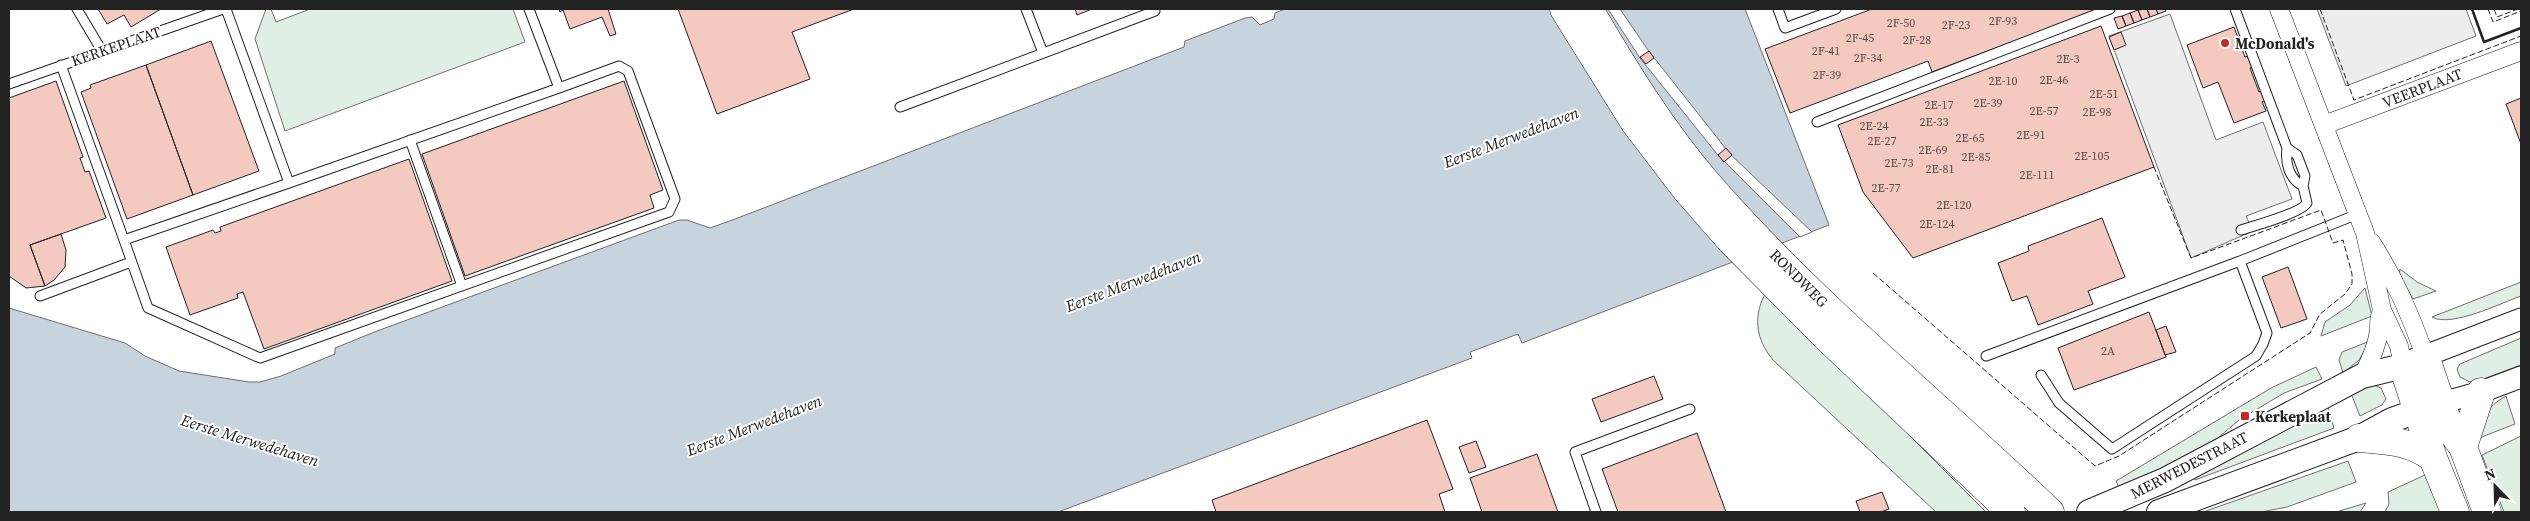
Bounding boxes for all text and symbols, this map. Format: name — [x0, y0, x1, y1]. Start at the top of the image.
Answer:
house number: 2F-93 — [1989, 13, 2017, 29]
house number: 2F-50 — [1887, 15, 1915, 31]
house number: 2F-23 — [1942, 17, 1970, 33]
street label: KERKEPLAAT — [68, 21, 164, 71]
house number: 2F-45 — [1846, 30, 1874, 46]
house number: 2F-28 — [1903, 32, 1931, 48]
place label: McDonald's — [2235, 33, 2315, 54]
marker: McDonald's — [2219, 37, 2231, 49]
house number: 2F-41 — [1812, 43, 1840, 59]
house number: 2F-34 — [1854, 50, 1882, 66]
house number: 2E-3 — [2057, 51, 2079, 67]
street label: VEERPLAAT — [2379, 63, 2465, 113]
house number: 2F-39 — [1813, 67, 1841, 83]
house number: 2E-46 — [2040, 72, 2068, 88]
house number: 2E-10 — [1989, 73, 2017, 89]
house number: 2E-51 — [2090, 86, 2118, 102]
house number: 2E-39 — [1974, 95, 2002, 111]
house number: 2E-17 — [1925, 97, 1953, 113]
water label: Eerste Merwedehaven — [1439, 101, 1582, 173]
house number: 2E-57 — [2030, 103, 2058, 119]
house number: 2E-98 — [2083, 104, 2111, 120]
house number: 2E-33 — [1920, 114, 1948, 130]
house number: 2E-24 — [1860, 118, 1888, 134]
house number: 2E-91 — [2017, 127, 2045, 143]
house number: 2E-65 — [1956, 130, 1984, 146]
house number: 2E-27 — [1868, 133, 1896, 149]
house number: 2E-69 — [1919, 142, 1947, 158]
house number: 2E-105 — [2075, 148, 2109, 164]
house number: 2E-85 — [1962, 149, 1990, 165]
house number: 2E-73 — [1885, 155, 1913, 171]
house number: 2E-81 — [1926, 161, 1954, 177]
house number: 2E-111 — [2020, 167, 2054, 183]
house number: 2E-77 — [1872, 180, 1900, 196]
house number: 2E-120 — [1937, 197, 1971, 213]
house number: 2E-124 — [1920, 216, 1954, 232]
street label: RONDWEG — [1765, 244, 1833, 312]
water label: Eerste Merwedehaven — [1061, 245, 1204, 317]
house number: 2A — [2101, 343, 2115, 359]
water label: Eerste Merwedehaven — [682, 389, 825, 461]
place label: Kerkeplaat — [2255, 406, 2332, 427]
water label: Eerste Merwedehaven — [177, 408, 322, 471]
marker: Kerkeplaat — [2239, 410, 2251, 422]
street label: MERWEDESTRAAT — [2127, 426, 2251, 504]
north arrow — [2470, 461, 2520, 511]
text: N — [2481, 463, 2499, 485]

